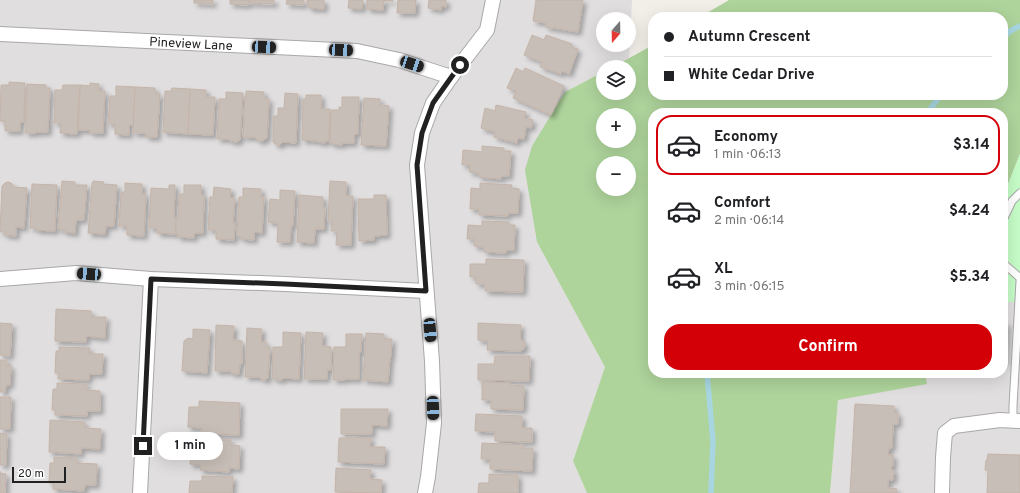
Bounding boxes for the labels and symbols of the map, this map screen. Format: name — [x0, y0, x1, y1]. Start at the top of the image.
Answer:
north arrow — [596, 12, 636, 52]
street label: Pineview Lane — [149, 35, 233, 55]
car — [252, 40, 276, 54]
car — [329, 43, 353, 57]
car — [399, 55, 425, 73]
route start — [451, 56, 469, 74]
car — [77, 267, 101, 281]
car — [423, 318, 437, 342]
car — [427, 396, 439, 420]
callout: 1 min — [157, 432, 223, 460]
route end — [134, 437, 152, 455]
scale bar — [12, 465, 66, 484]

